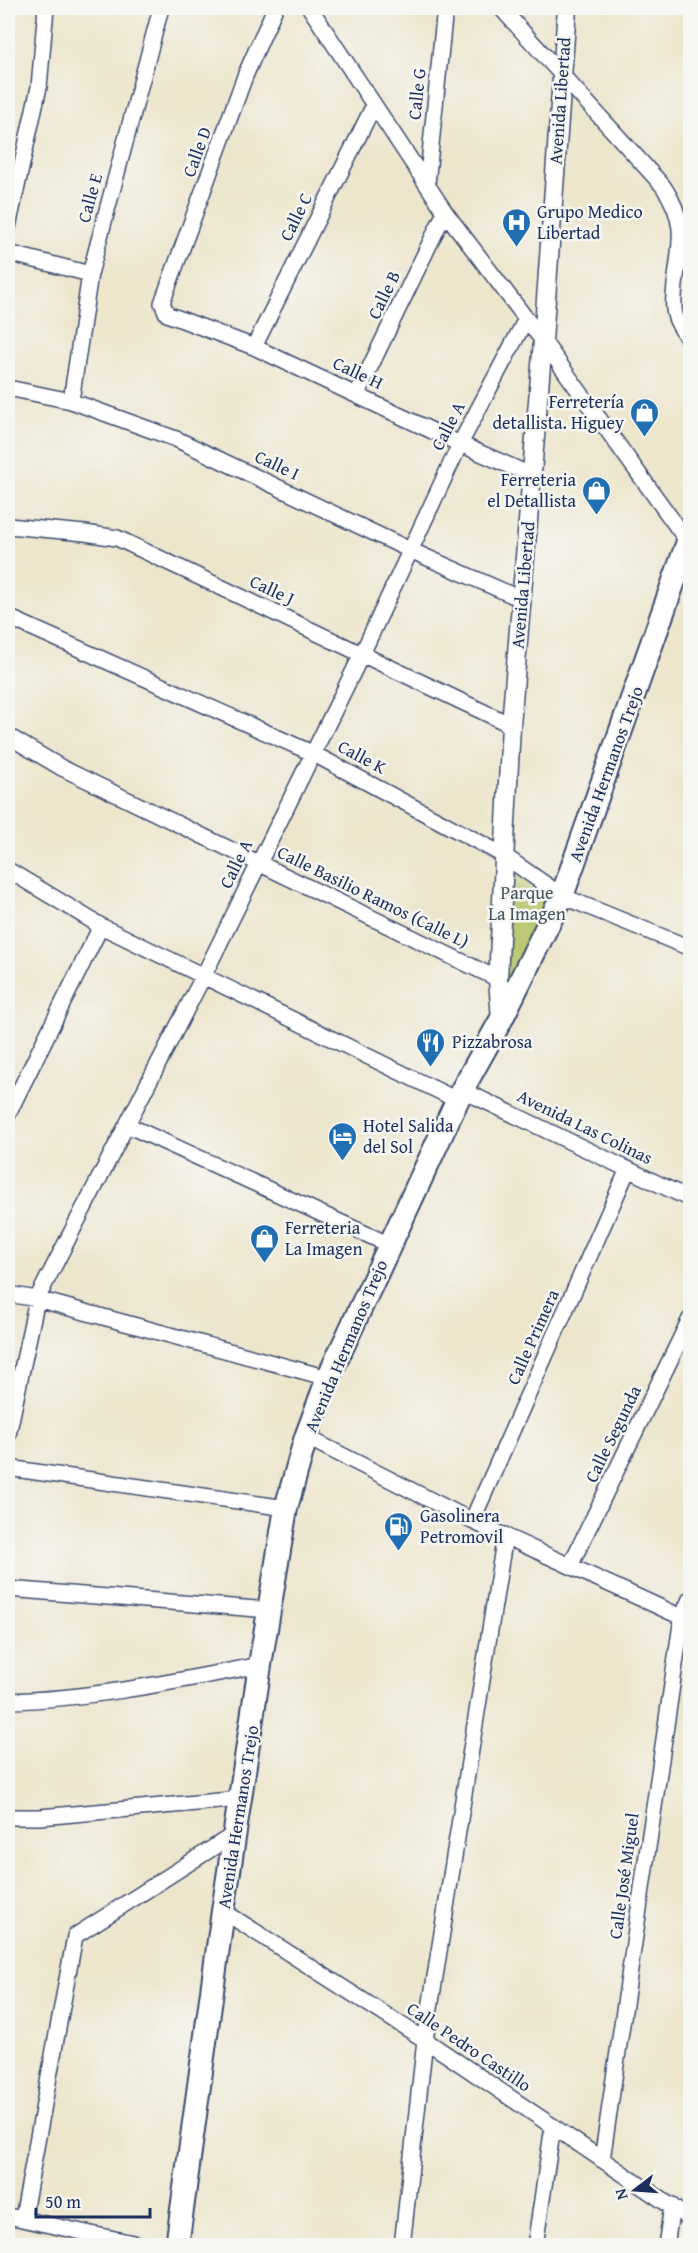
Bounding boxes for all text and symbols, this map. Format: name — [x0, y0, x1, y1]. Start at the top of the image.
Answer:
street label: Avenida Libertad — [542, 36, 577, 166]
street label: Calle G — [400, 67, 433, 121]
street label: Calle D — [175, 123, 218, 181]
street label: Calle E — [70, 170, 109, 225]
street label: Calle C — [272, 188, 319, 245]
place label: Grupo Medico Libertad — [537, 198, 643, 246]
hospital icon: Grupo Medico Libertad — [500, 206, 532, 248]
street label: Calle B — [360, 266, 407, 324]
street label: Calle H — [329, 349, 388, 396]
place label: Ferretería detallista. Higuey — [492, 388, 624, 436]
shop icon: Ferretería detallista. Higuey — [629, 396, 661, 438]
street label: Calle A — [424, 397, 471, 455]
street label: Calle I — [250, 443, 304, 487]
place label: Ferreteria el Detallista — [487, 466, 576, 514]
shop icon: Ferreteria el Detallista — [581, 474, 613, 516]
street label: Avenida Libertad — [503, 520, 542, 650]
street label: Calle J — [245, 567, 299, 612]
street label: Avenida Hermanos Trejo — [561, 682, 650, 866]
street label: Calle K — [333, 733, 392, 781]
street label: Calle A — [212, 835, 259, 893]
street label: Calle Basilio Ramos (Calle L) — [273, 838, 474, 955]
park label: Parque La Imagen — [488, 879, 566, 927]
restaurant icon: Pizzabrosa — [415, 1026, 447, 1068]
place label: Pizzabrosa — [452, 1028, 533, 1055]
street label: Avenida Las Colinas — [513, 1082, 657, 1171]
place label: Hotel Salida del Sol — [363, 1112, 454, 1160]
hotel icon: Hotel Salida del Sol — [326, 1120, 358, 1162]
place label: Ferreteria La Imagen — [285, 1214, 363, 1262]
shop icon: Ferreteria La Imagen — [248, 1222, 280, 1264]
street label: Avenida Hermanos Trejo — [297, 1255, 394, 1436]
street label: Calle Primera — [499, 1284, 566, 1389]
street label: Calle Segunda — [577, 1380, 648, 1487]
place label: Gasolinera Petromovil — [420, 1502, 503, 1550]
fuel station icon: Gasolinera Petromovil — [383, 1510, 415, 1552]
street label: Avenida Hermanos Trejo — [210, 1723, 265, 1911]
street label: Calle José Miguel — [601, 1811, 646, 1941]
street label: Calle Pedro Castillo — [402, 1995, 537, 2098]
north arrow — [605, 2160, 665, 2220]
scale bar — [36, 2181, 150, 2219]
text: N — [608, 2185, 634, 2203]
text: 50 m — [45, 2188, 81, 2215]

